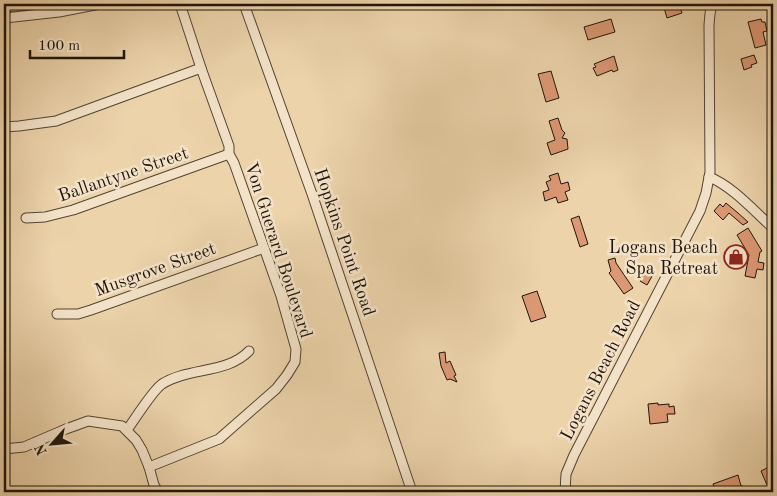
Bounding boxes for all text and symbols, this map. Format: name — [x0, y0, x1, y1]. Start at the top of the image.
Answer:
scale bar — [30, 28, 124, 60]
text: 100 m — [38, 39, 80, 54]
street label: Ballantyne Street — [56, 144, 191, 206]
street label: Von Guerard Boulevard — [241, 160, 315, 340]
street label: Hopkins Point Road — [310, 166, 378, 319]
place label: Logans Beach Spa Retreat — [609, 239, 718, 278]
street label: Musgrove Street — [92, 240, 218, 300]
shop icon: Logans Beach Spa Retreat — [723, 244, 749, 270]
street label: Logans Beach Road — [558, 298, 644, 443]
north arrow — [28, 418, 78, 468]
text: N — [33, 441, 50, 457]

